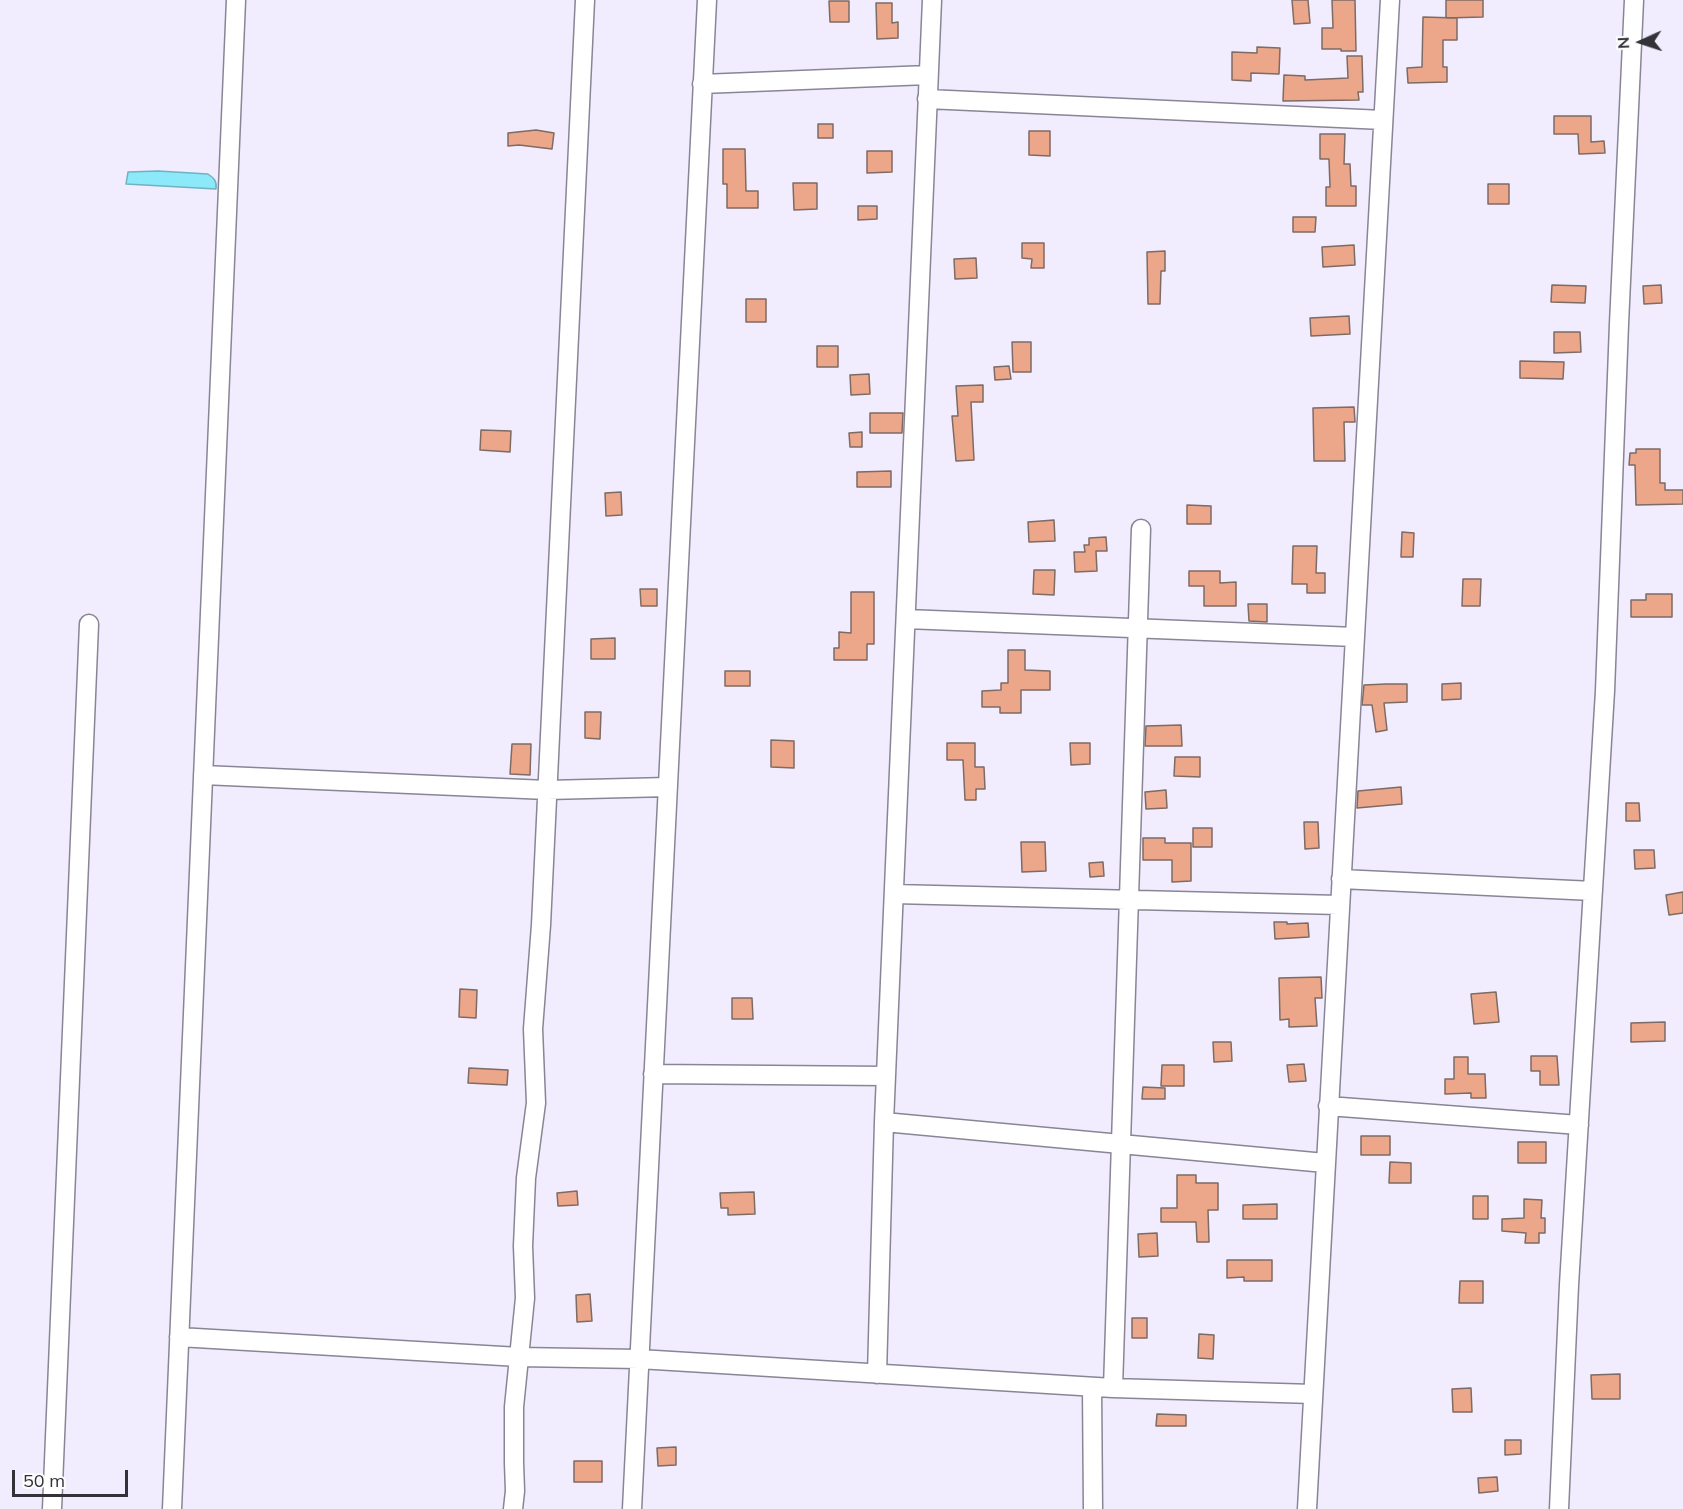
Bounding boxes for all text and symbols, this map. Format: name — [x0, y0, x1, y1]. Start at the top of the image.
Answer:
north arrow — [1611, 12, 1671, 72]
text: N — [1613, 36, 1633, 50]
scale bar — [15, 1458, 130, 1496]
text: 50 m — [23, 1469, 65, 1492]

